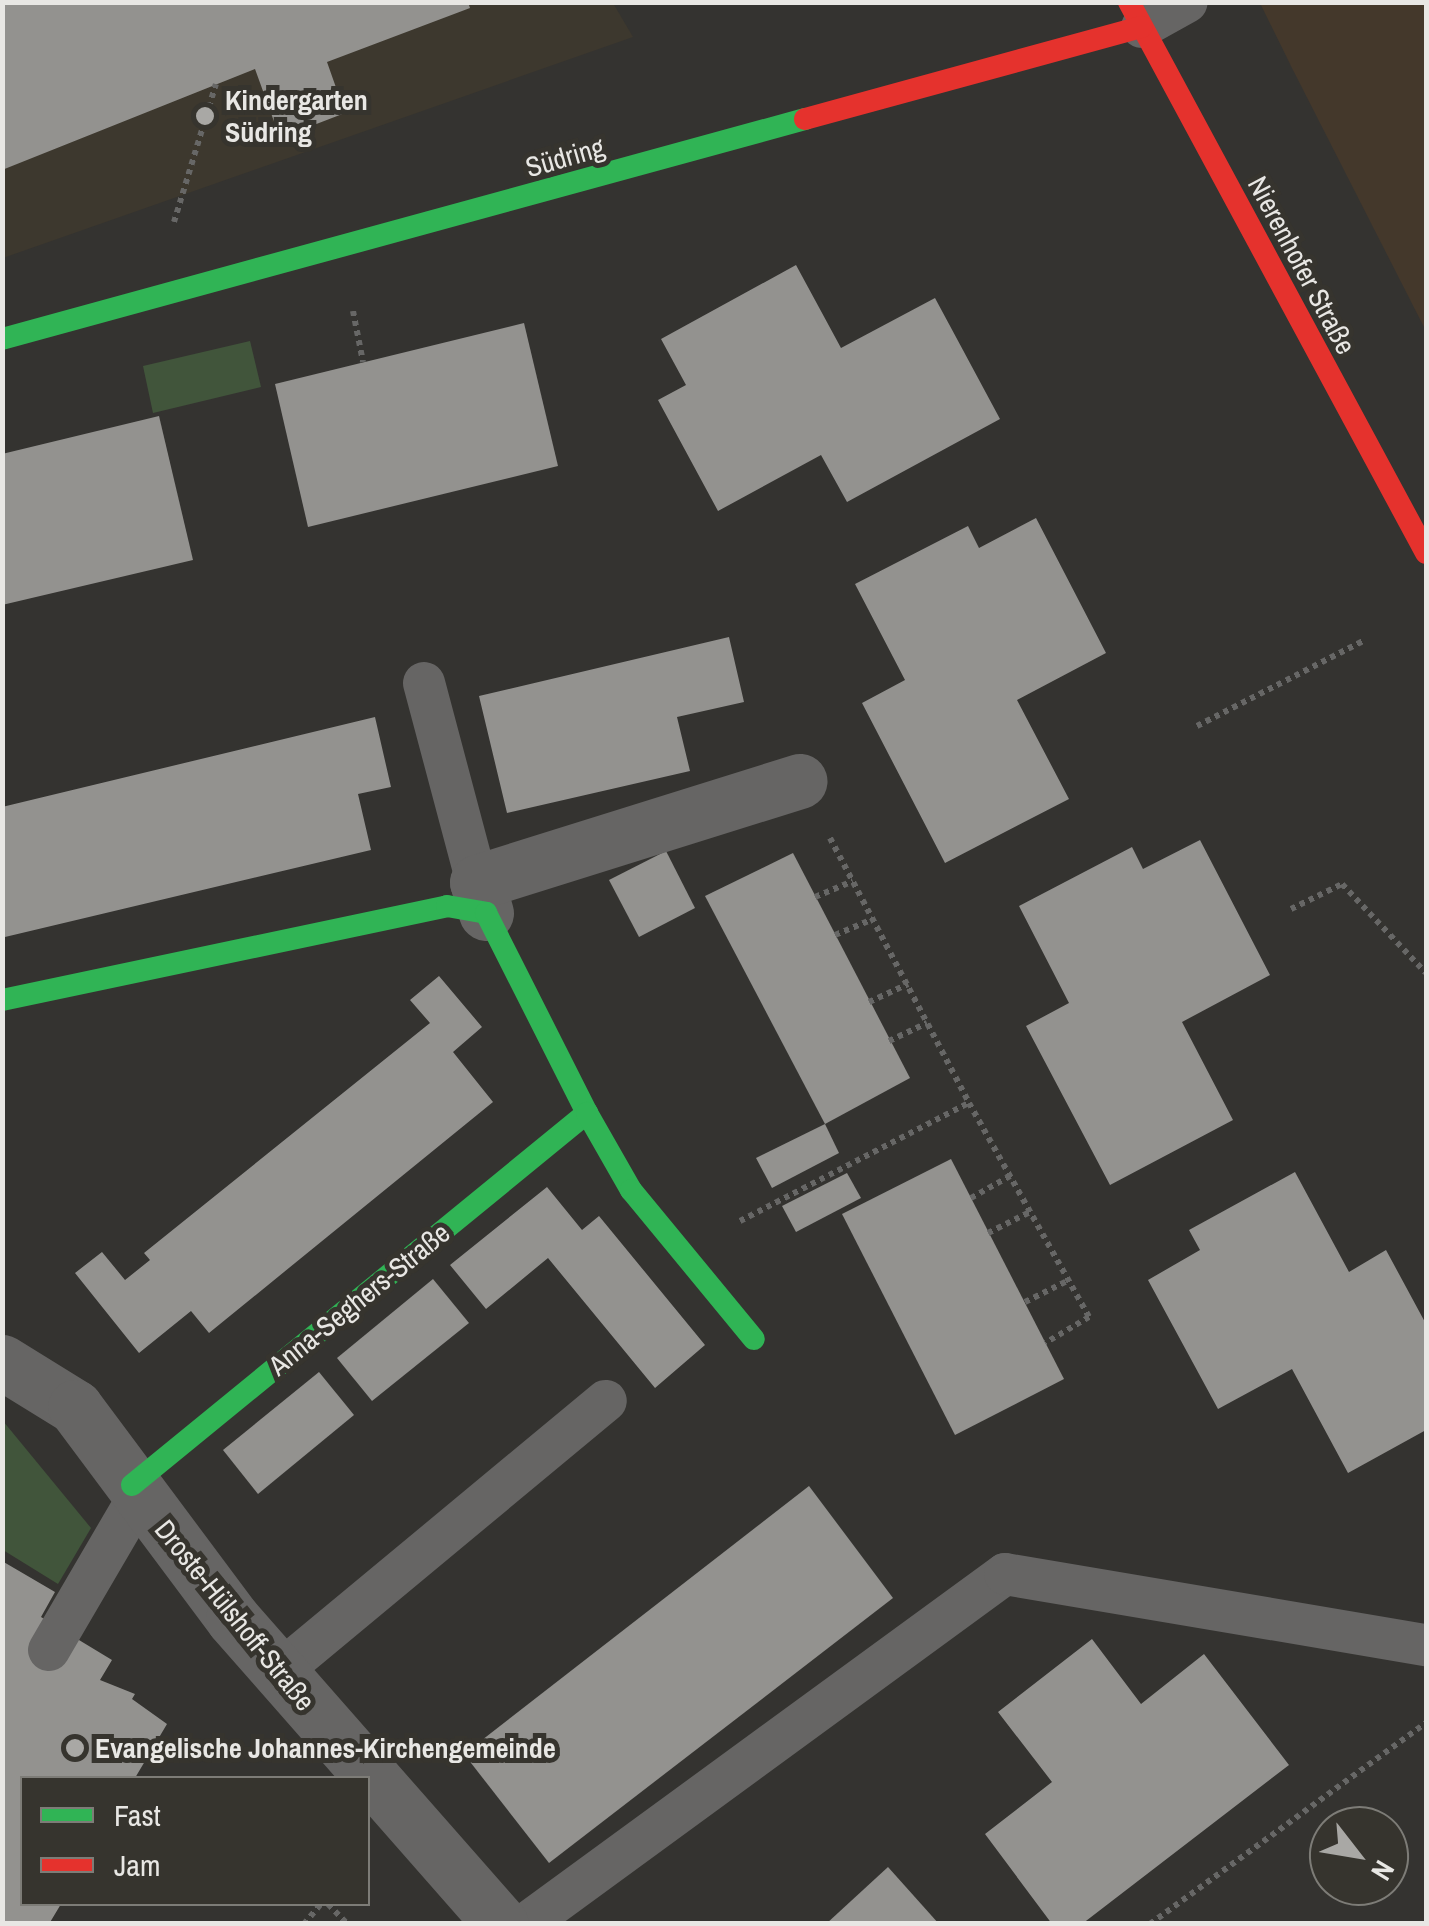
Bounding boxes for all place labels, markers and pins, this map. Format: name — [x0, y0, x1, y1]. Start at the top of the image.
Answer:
place label: Kindergarten Südring — [225, 83, 368, 149]
marker: Kindergarten Südring — [194, 105, 216, 127]
place label: Evangelische Johannes-Kirchengemeinde — [95, 1731, 556, 1765]
marker: Evangelische Johannes-Kirchengemeinde — [64, 1737, 86, 1759]

